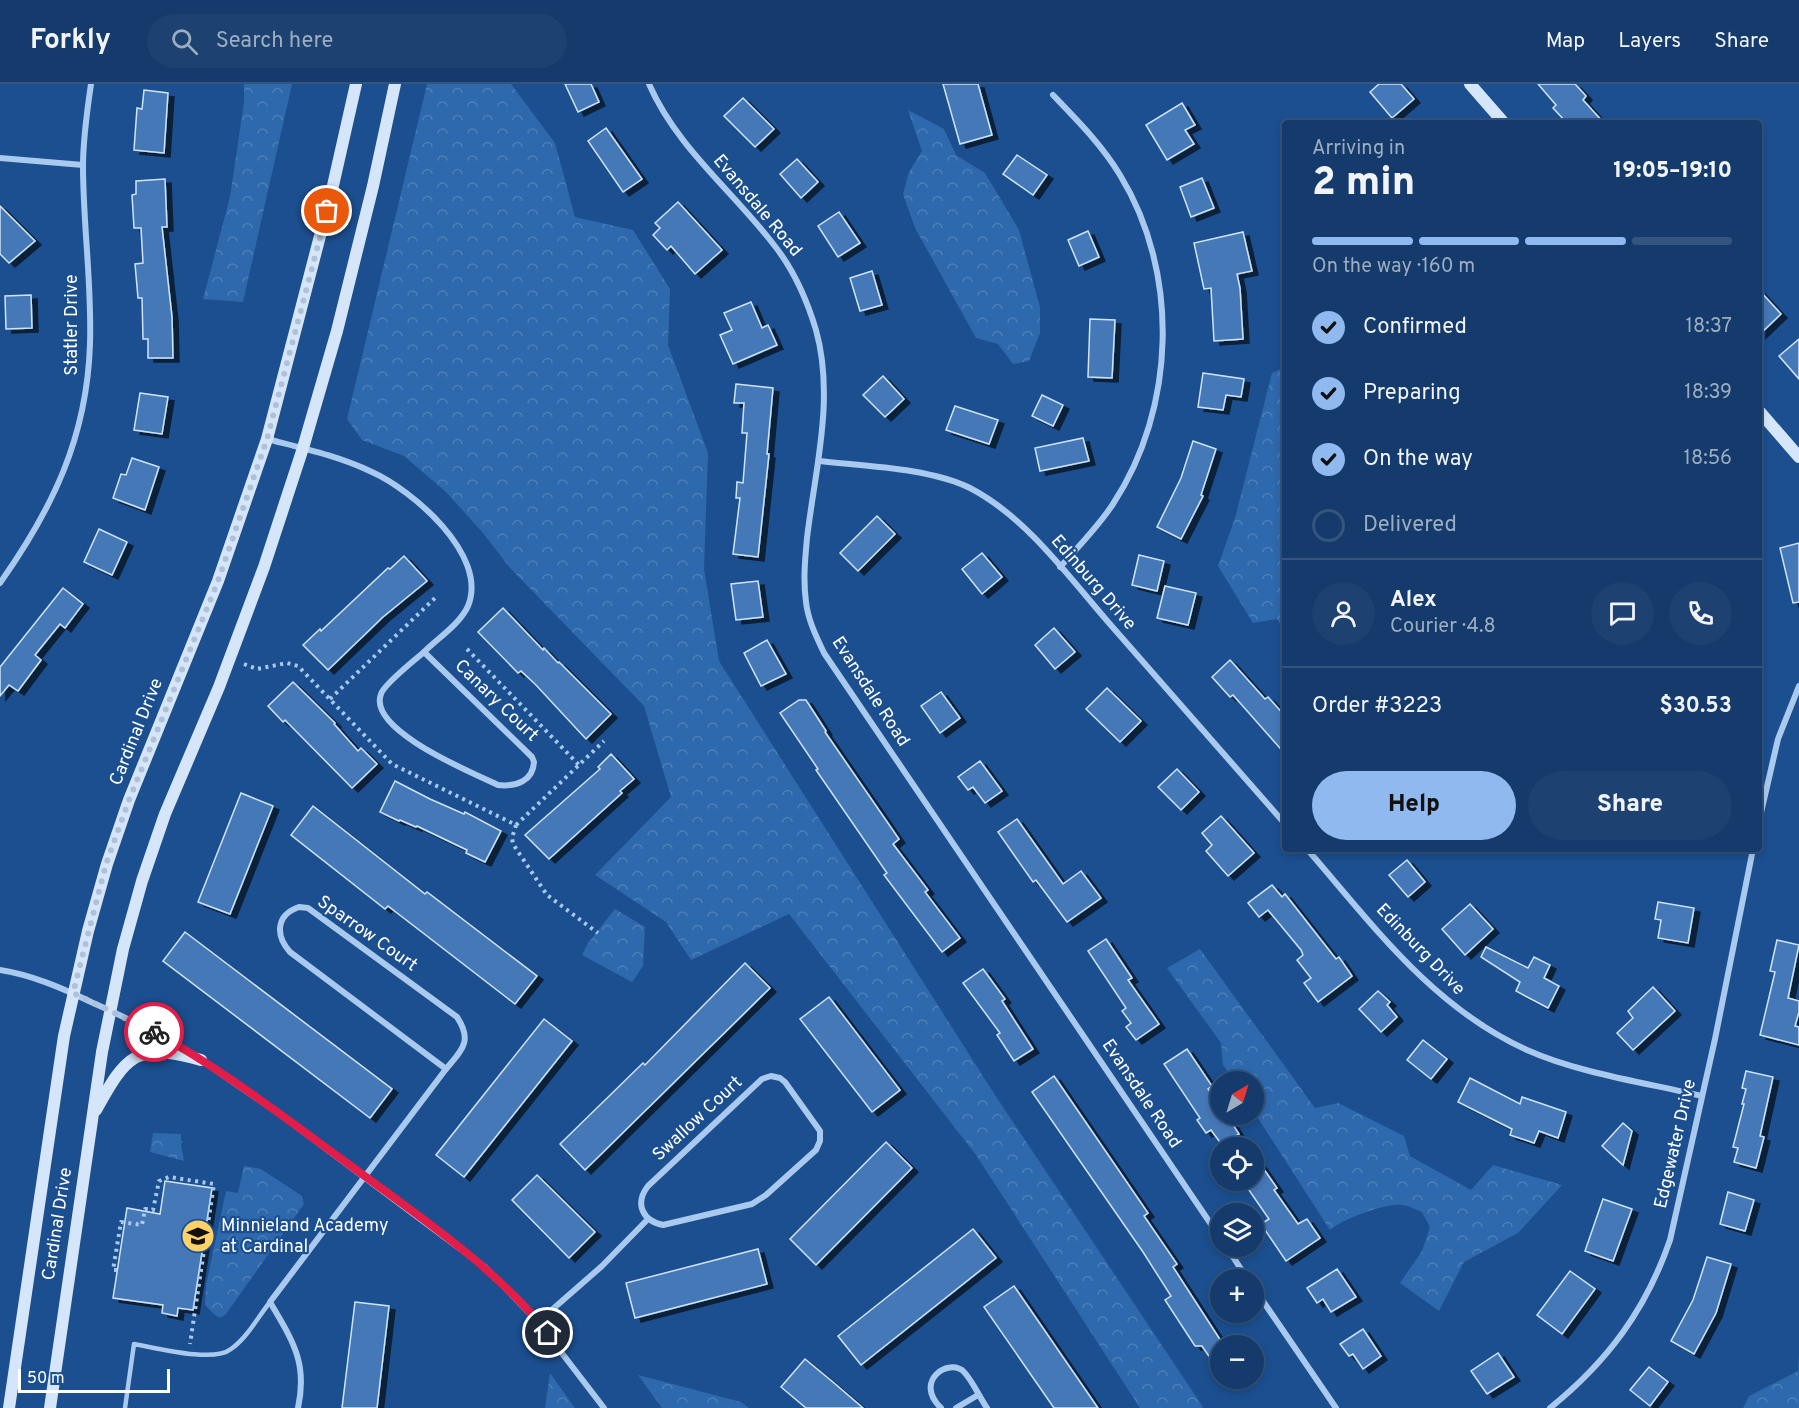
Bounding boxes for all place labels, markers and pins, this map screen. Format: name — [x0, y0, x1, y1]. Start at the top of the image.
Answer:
pin — [301, 185, 352, 236]
place label: Minnieland Academy at Cardinal — [221, 1215, 389, 1259]
school or university icon: Minnieland Academy at Cardinal — [180, 1218, 216, 1254]
pin — [522, 1307, 573, 1358]

